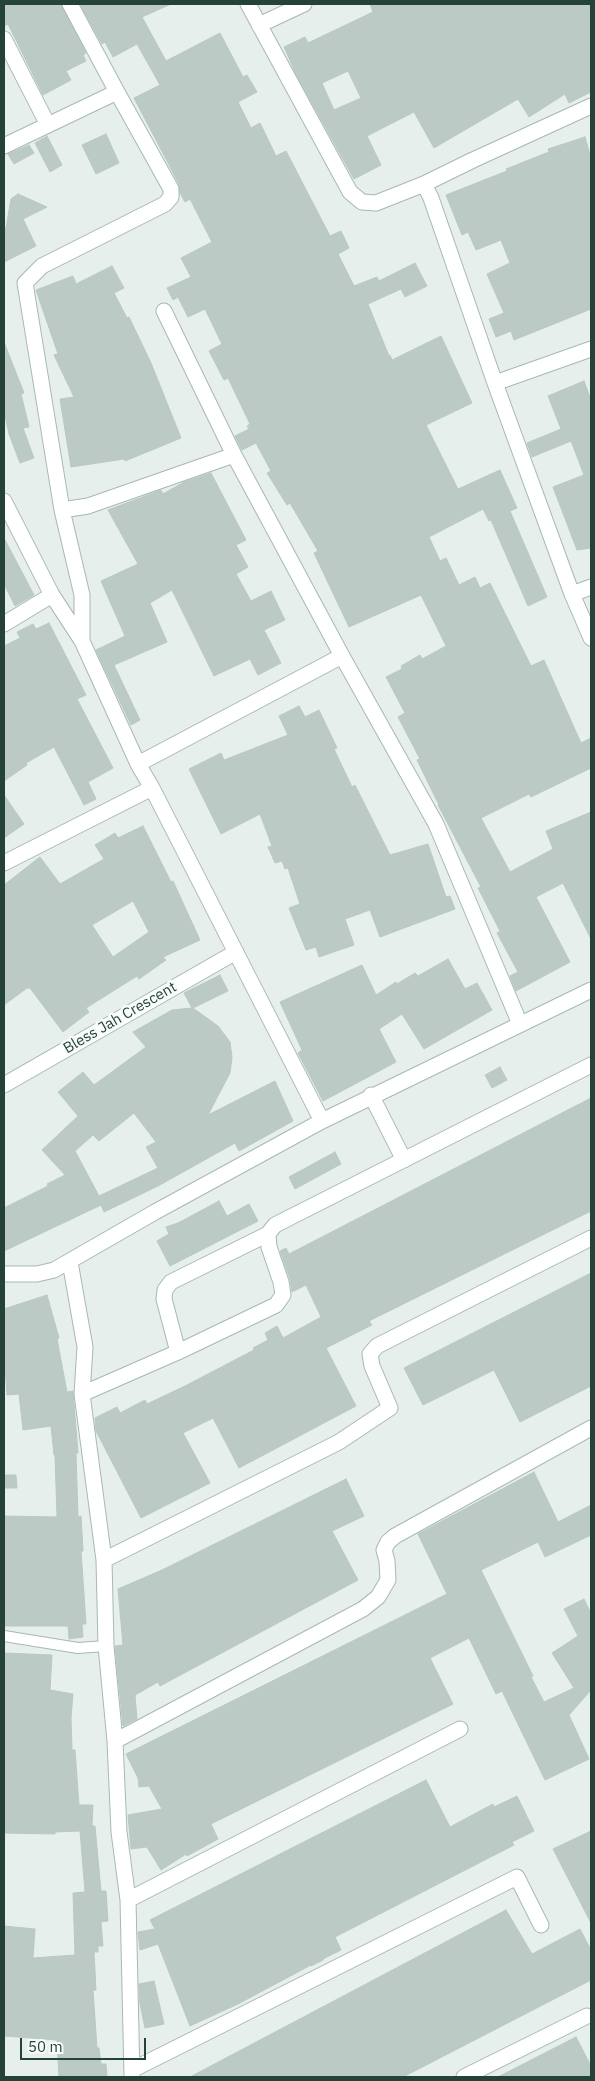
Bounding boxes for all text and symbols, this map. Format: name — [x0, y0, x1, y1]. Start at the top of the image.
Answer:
street label: Bless Jah Crescent — [60, 978, 180, 1058]
scale bar — [22, 2028, 149, 2060]
text: 50 m — [28, 2037, 63, 2056]

